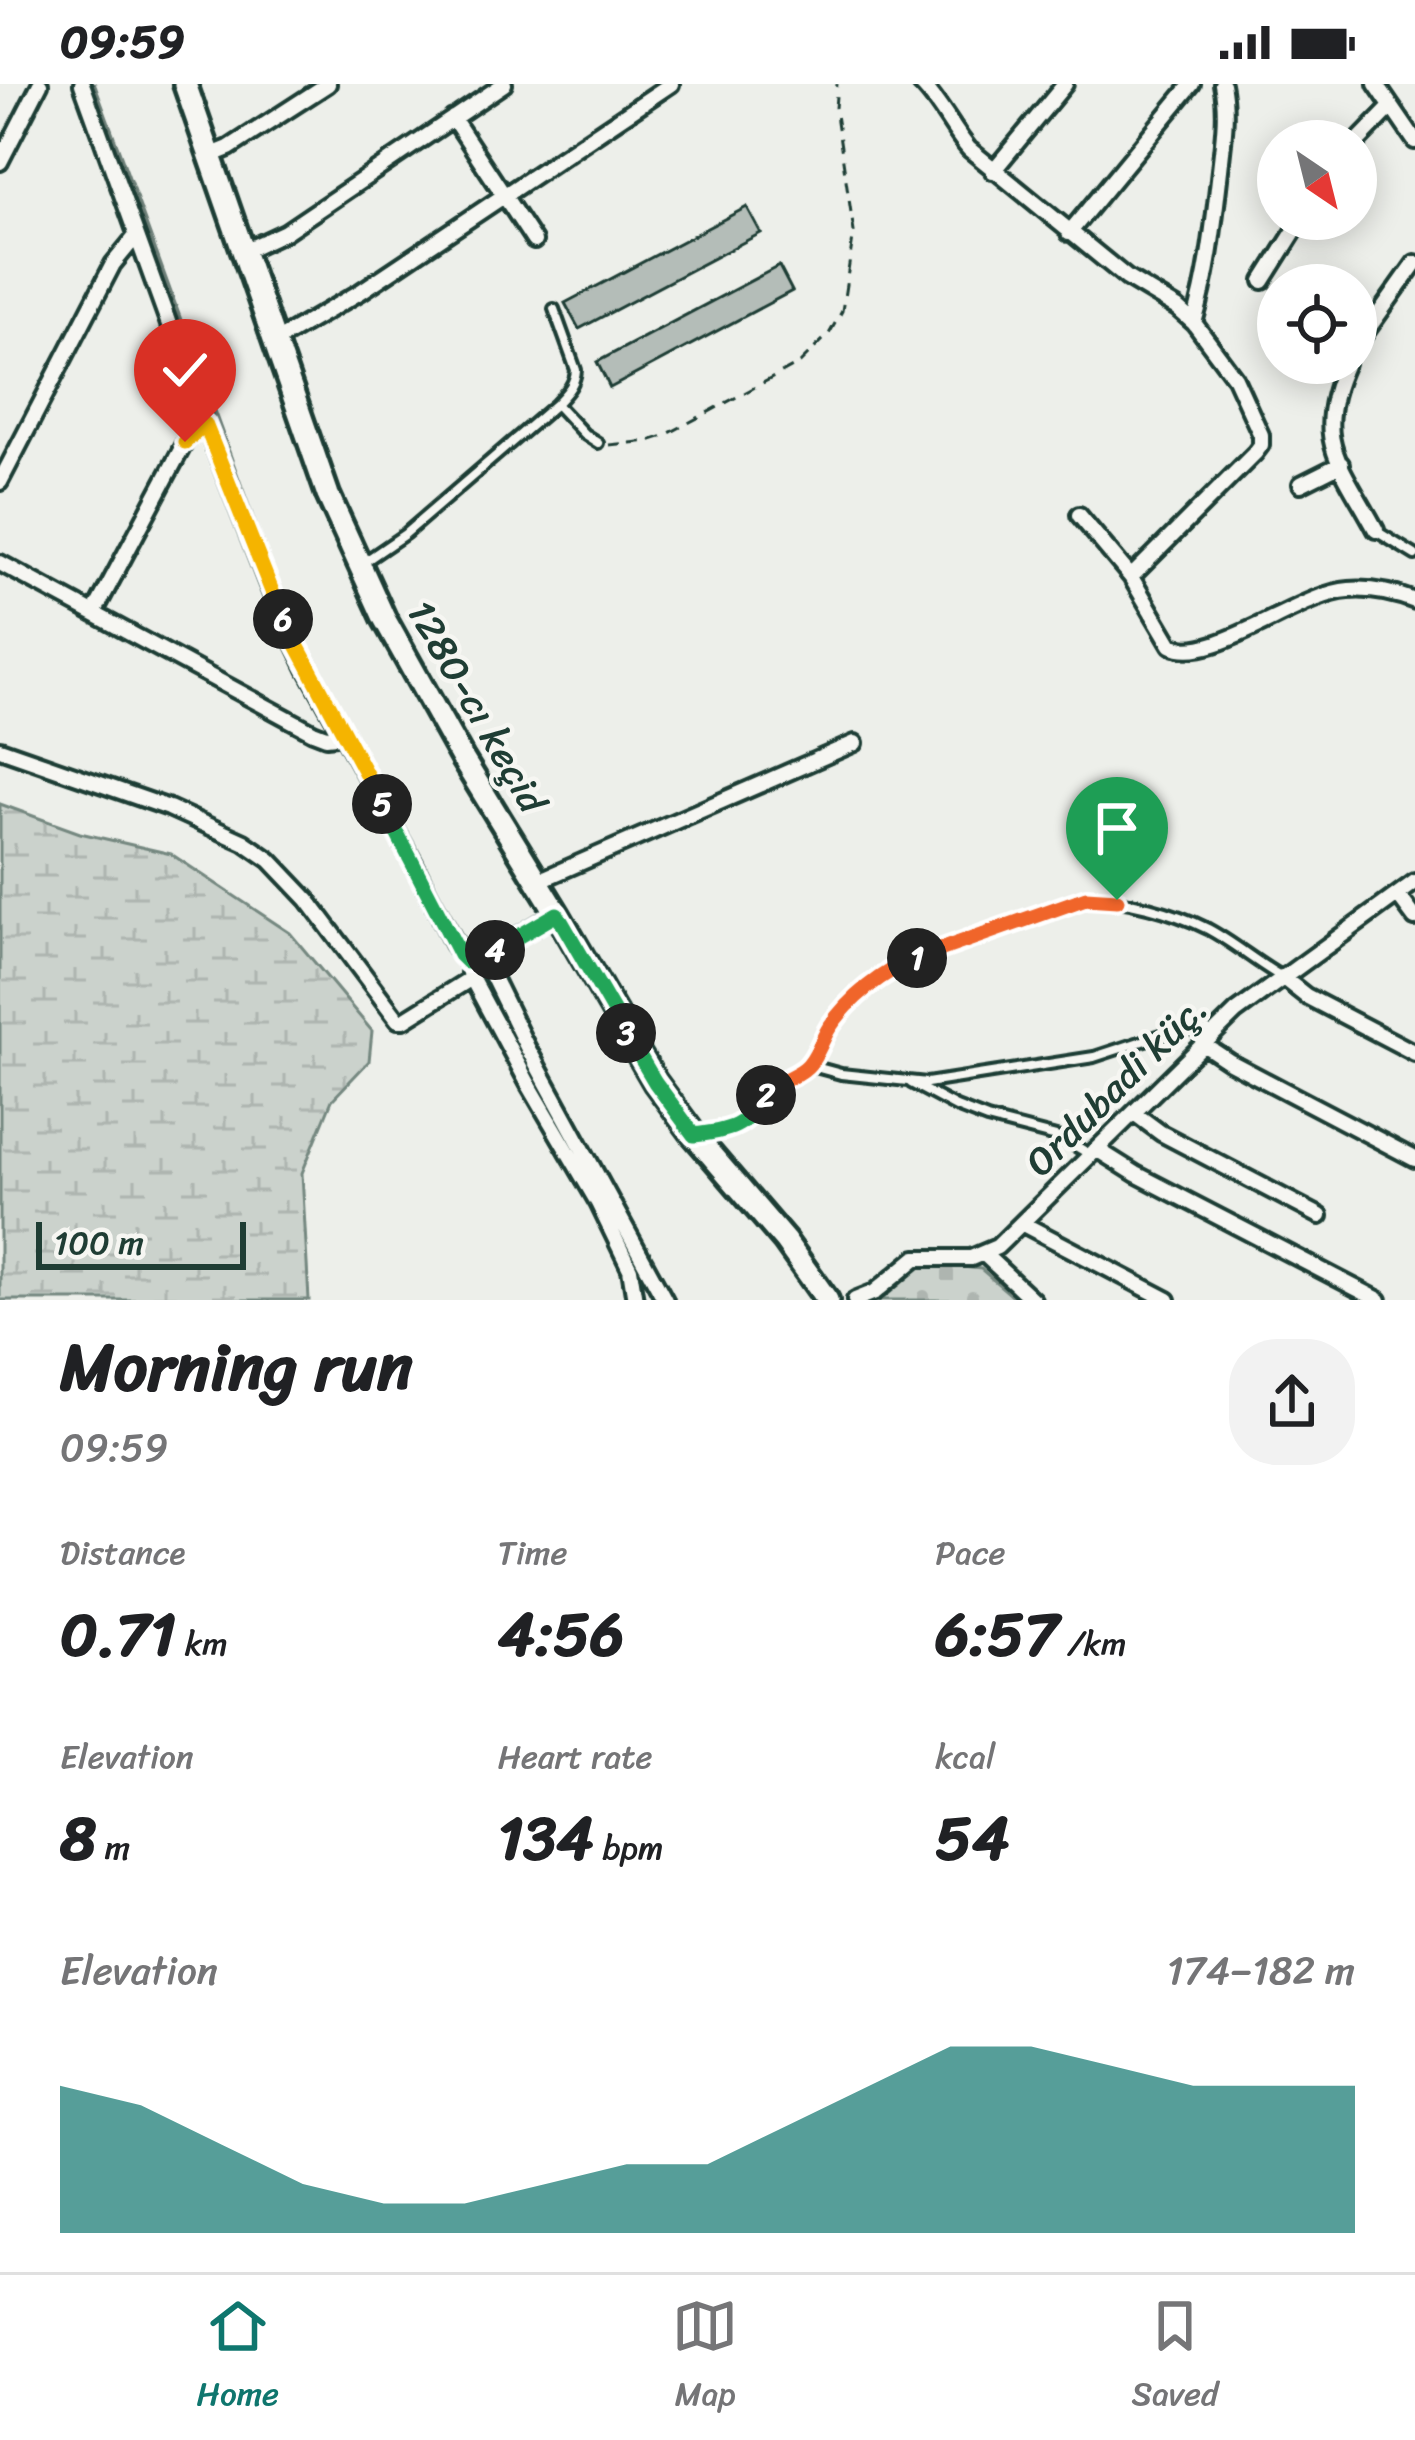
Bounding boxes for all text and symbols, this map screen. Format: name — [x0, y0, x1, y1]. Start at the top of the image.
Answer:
text: 09:59 — [60, 2, 185, 82]
north arrow — [1257, 120, 1377, 240]
map controls — [1257, 120, 1377, 384]
button: locate — [1257, 264, 1377, 384]
pin — [134, 319, 236, 442]
icon: check — [152, 337, 218, 403]
street label: 1280-cı keçid — [388, 586, 567, 828]
pin: 6 — [253, 589, 313, 649]
text: 6 — [274, 590, 292, 648]
pin: 5 — [352, 774, 412, 834]
text: 5 — [372, 775, 392, 833]
pin — [1066, 777, 1168, 900]
icon: arrive — [1084, 795, 1150, 861]
pin: 4 — [465, 920, 525, 980]
text: 4 — [485, 921, 505, 979]
pin: 1 — [887, 928, 947, 988]
text: 1 — [910, 929, 924, 987]
street label: Ordubadi küç. — [1008, 977, 1224, 1193]
pin: 3 — [596, 1003, 656, 1063]
text: 3 — [617, 1004, 635, 1062]
pin: 2 — [736, 1065, 796, 1125]
text: 2 — [756, 1066, 776, 1124]
text: 100 m — [54, 1214, 144, 1272]
scale bar — [36, 1216, 246, 1269]
text: Morning run — [60, 1309, 413, 1426]
button: share — [1229, 1339, 1355, 1465]
text: 09:59 — [60, 1413, 168, 1482]
text: Distance — [60, 1524, 185, 1582]
text: Time — [498, 1524, 567, 1582]
text: Pace — [935, 1524, 1005, 1582]
text: 0.71 — [60, 1582, 176, 1688]
text: 4:56 — [498, 1582, 624, 1688]
text: 6:57 — [935, 1582, 1058, 1688]
text: km — [176, 1615, 228, 1673]
text: /km — [1058, 1615, 1126, 1673]
text: Elevation — [60, 1728, 194, 1786]
text: Heart rate — [498, 1728, 653, 1786]
text: kcal — [935, 1728, 995, 1786]
text: 8 — [60, 1786, 96, 1892]
text: 134 — [498, 1786, 594, 1892]
text: 54 — [935, 1786, 1010, 1892]
text: m — [96, 1819, 130, 1877]
text: bpm — [594, 1819, 663, 1877]
text: Elevation — [60, 1936, 218, 2005]
text: 174–182 m — [1167, 1936, 1355, 2005]
tab: Home — [197, 2293, 279, 2423]
tab: Map — [672, 2293, 738, 2423]
tab: Saved — [1131, 2293, 1218, 2423]

